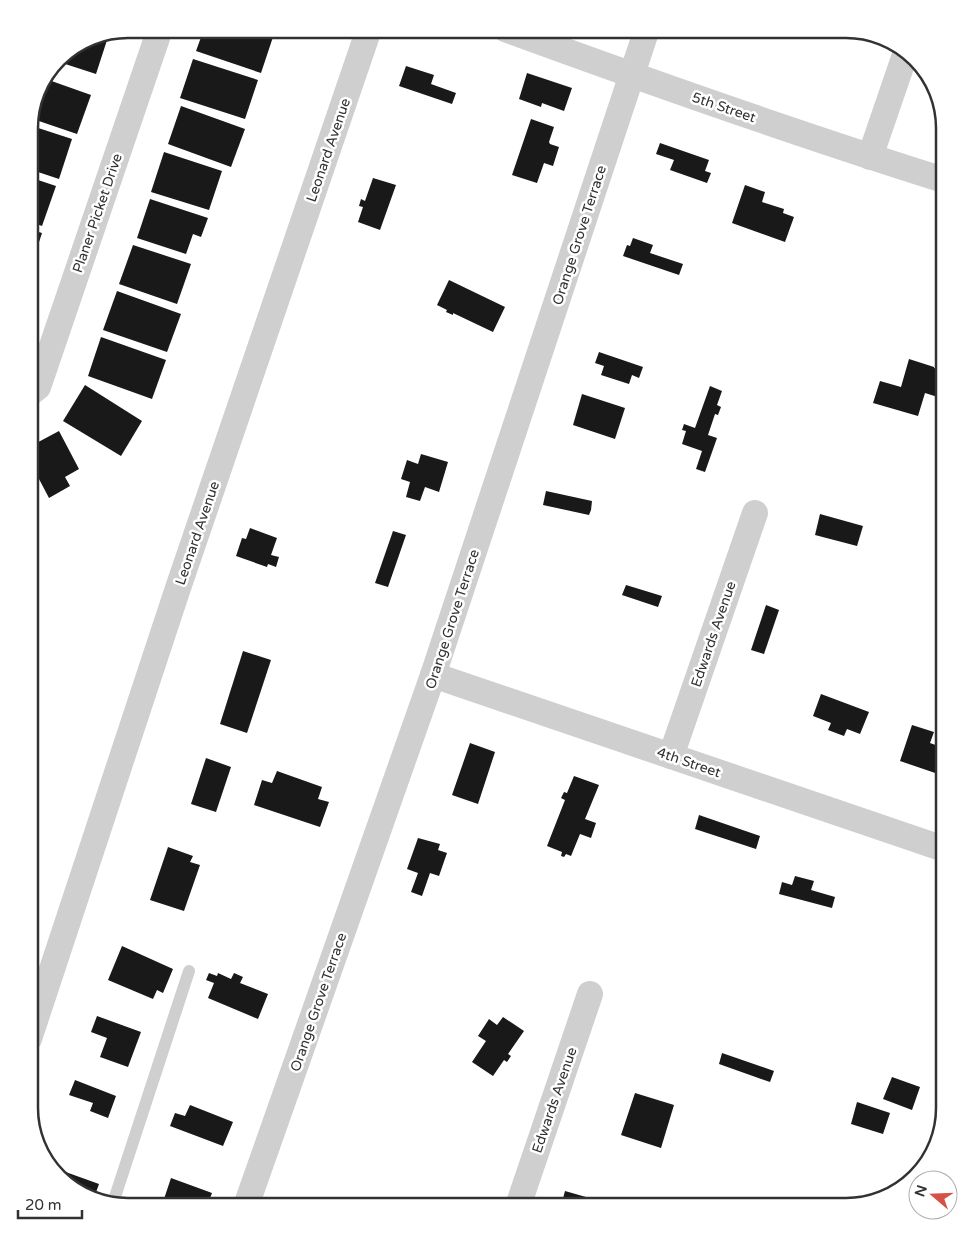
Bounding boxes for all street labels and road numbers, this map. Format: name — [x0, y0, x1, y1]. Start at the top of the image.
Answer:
street label: 5th Street — [690, 89, 759, 127]
street label: Leonard Avenue — [303, 96, 354, 204]
street label: Planer Picket Drive — [69, 151, 126, 275]
street label: Orange Grove Terrace — [549, 163, 610, 307]
street label: Leonard Avenue — [172, 479, 223, 587]
street label: Orange Grove Terrace — [422, 547, 483, 691]
street label: Edwards Avenue — [687, 579, 740, 689]
street label: 4th Street — [655, 744, 724, 782]
street label: Orange Grove Terrace — [287, 930, 350, 1074]
street label: Edwards Avenue — [528, 1045, 581, 1155]

